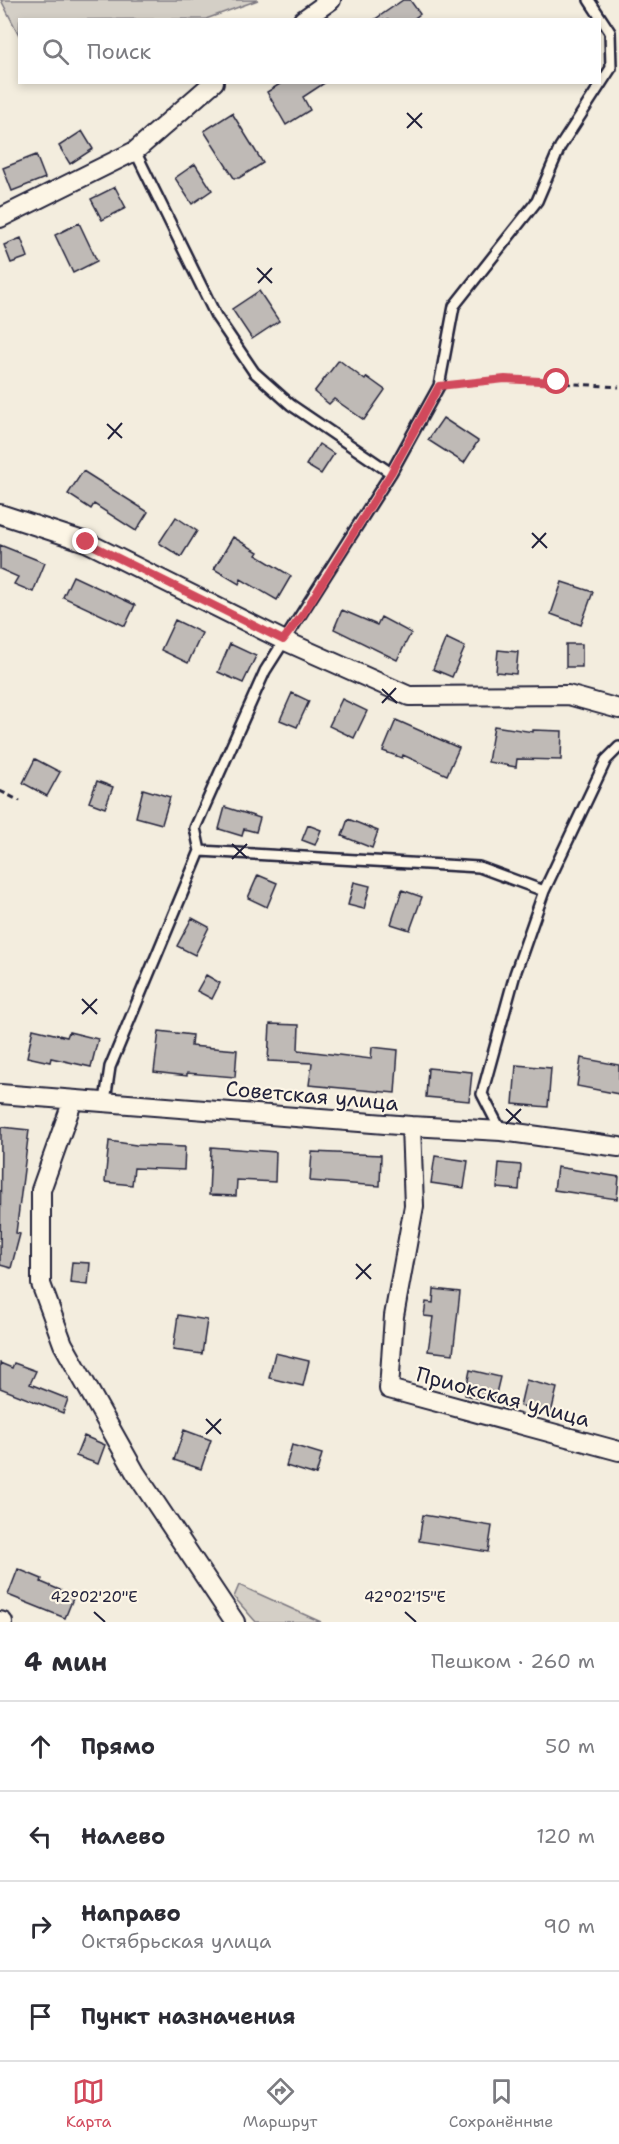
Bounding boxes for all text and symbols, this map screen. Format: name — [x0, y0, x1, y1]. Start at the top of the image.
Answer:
search box — [18, 18, 601, 84]
icon: search — [39, 35, 72, 68]
text: Поиск — [87, 37, 151, 66]
route start — [543, 368, 569, 394]
route end — [72, 528, 98, 554]
street label: Советская улица — [224, 1074, 400, 1118]
street label: Приокская улица — [413, 1360, 593, 1434]
text: 42°02'20"E — [50, 1587, 138, 1607]
text: 42°02'15"E — [364, 1587, 446, 1607]
text: 4 мин — [24, 1644, 107, 1679]
text: Пешком · 260 m — [431, 1648, 595, 1674]
icon: ahead — [24, 1730, 57, 1763]
text: Прямо — [81, 1732, 155, 1761]
text: 50 m — [545, 1733, 595, 1759]
icon: left — [24, 1820, 57, 1853]
text: Налево — [81, 1822, 165, 1851]
text: 120 m — [536, 1823, 595, 1849]
text: Направо — [81, 1899, 181, 1928]
icon: right — [24, 1910, 57, 1943]
text: 90 m — [543, 1913, 595, 1939]
text: Октябрьская улица — [81, 1928, 271, 1954]
icon: arrive — [24, 2000, 57, 2033]
text: Пункт назначения — [81, 2002, 295, 2031]
tab: Карта — [66, 2075, 111, 2132]
tab: Маршрут — [243, 2075, 317, 2132]
tab: Сохранённые — [449, 2075, 553, 2132]

